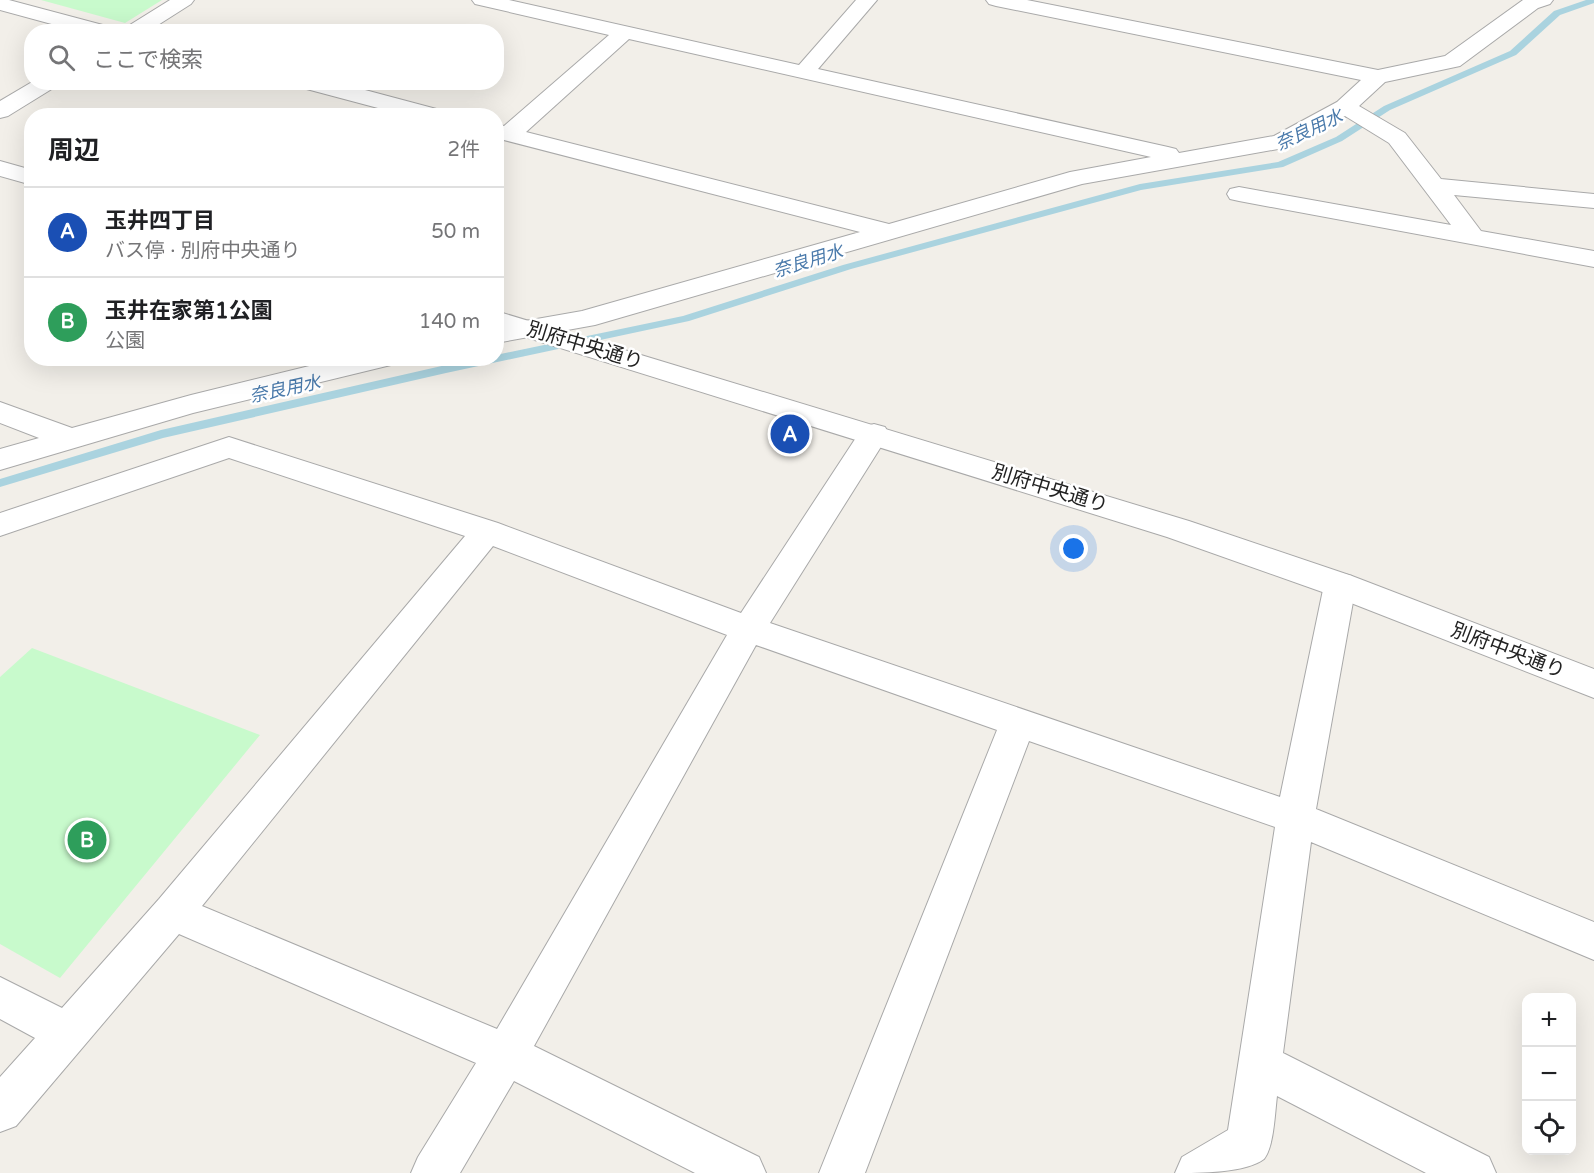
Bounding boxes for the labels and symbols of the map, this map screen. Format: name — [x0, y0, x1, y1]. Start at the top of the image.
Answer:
water label: 奈良用水 — [1272, 104, 1348, 155]
water label: 奈良用水 — [770, 239, 848, 282]
street label: 別府中央通り — [524, 317, 646, 375]
water label: 奈良用水 — [247, 370, 324, 407]
pin: A — [770, 412, 810, 456]
street label: 別府中央通り — [989, 460, 1111, 518]
your location — [1059, 534, 1088, 563]
street label: 別府中央通り — [1448, 618, 1568, 684]
pin: B — [68, 818, 106, 862]

